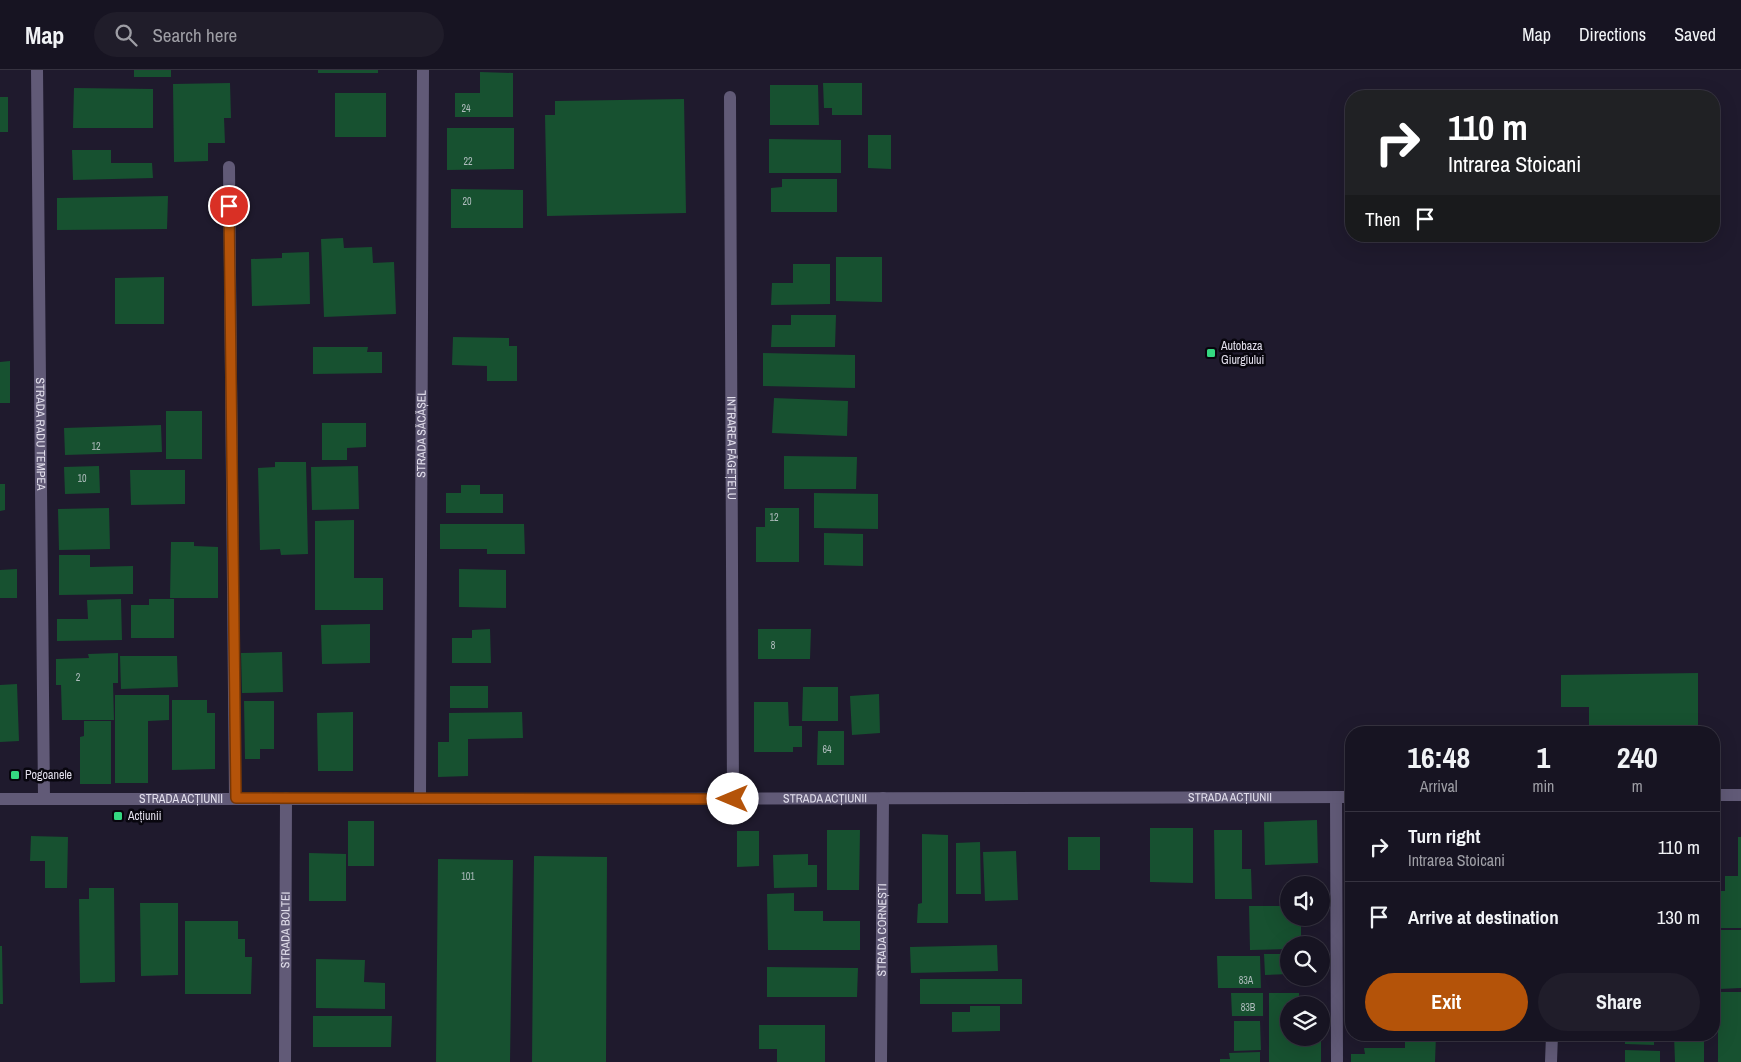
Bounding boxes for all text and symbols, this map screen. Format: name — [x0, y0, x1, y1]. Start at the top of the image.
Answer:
search box — [94, 12, 444, 57]
text: Map — [25, 19, 64, 51]
icon: search — [112, 21, 140, 49]
text: Search here — [152, 22, 237, 48]
text: Map — [1522, 22, 1551, 47]
text: Directions — [1579, 22, 1646, 47]
text: Saved — [1674, 22, 1716, 47]
house number: 24 — [461, 102, 471, 115]
text: 110 m — [1448, 104, 1528, 151]
icon: right — [1365, 110, 1430, 175]
text: Intrarea Stoicani — [1448, 149, 1581, 179]
house number: 22 — [463, 155, 473, 168]
pin — [208, 185, 250, 227]
icon: arrive — [215, 192, 243, 220]
house number: 20 — [462, 195, 472, 208]
icon: arrive — [1411, 205, 1439, 233]
text: Then — [1365, 206, 1401, 232]
place label: Autobaza Giurgiului — [1220, 338, 1264, 368]
marker: Autobaza Giurgiului — [1205, 347, 1217, 359]
street label: STRADA RADU TEMPEA — [32, 377, 49, 491]
street label: STRADA SĂCĂȘEL — [413, 390, 430, 478]
street label: INTRAREA FĂGEȚELU — [723, 396, 740, 500]
house number: 12 — [91, 440, 101, 453]
house number: 10 — [77, 472, 87, 485]
house number: 12 — [769, 511, 779, 524]
house number: 8 — [771, 639, 776, 652]
house number: 2 — [76, 671, 81, 684]
text: 16:48 — [1407, 737, 1470, 777]
text: 1 — [1537, 737, 1550, 777]
text: 240 — [1617, 737, 1658, 777]
house number: 64 — [822, 743, 832, 756]
place label: Pogoanele — [25, 767, 72, 783]
marker: Pogoanele — [9, 769, 21, 781]
position arrow — [706, 772, 758, 824]
text: Arrival — [1420, 775, 1458, 797]
text: min — [1532, 775, 1554, 797]
text: m — [1632, 775, 1643, 797]
street label: STRADA ACȚIUNII — [1188, 789, 1272, 805]
street label: STRADA ACȚIUNII — [783, 790, 867, 807]
street label: STRADA ACȚIUNII — [139, 791, 223, 807]
place label: Acțiunii — [127, 808, 161, 824]
marker: Acțiunii — [112, 810, 124, 822]
text: Turn right — [1408, 823, 1480, 849]
icon: right — [1365, 833, 1393, 861]
text: 110 m — [1658, 834, 1700, 860]
text: Intrarea Stoicani — [1408, 849, 1505, 871]
house number: 101 — [461, 870, 475, 883]
map controls — [1280, 876, 1330, 1046]
button: sound — [1280, 876, 1330, 926]
street label: STRADA CORNEȘTI — [874, 883, 890, 977]
street label: STRADA BOLTEI — [277, 892, 294, 968]
icon: arrive — [1365, 903, 1393, 931]
text: Arrive at destination — [1408, 904, 1559, 930]
text: 130 m — [1657, 904, 1700, 930]
button: search — [1280, 936, 1330, 986]
button: Exit — [1365, 973, 1528, 1031]
button: Share — [1538, 973, 1700, 1031]
house number: 83A — [1239, 974, 1254, 987]
button: layers — [1280, 996, 1330, 1046]
house number: 83B — [1241, 1001, 1256, 1014]

